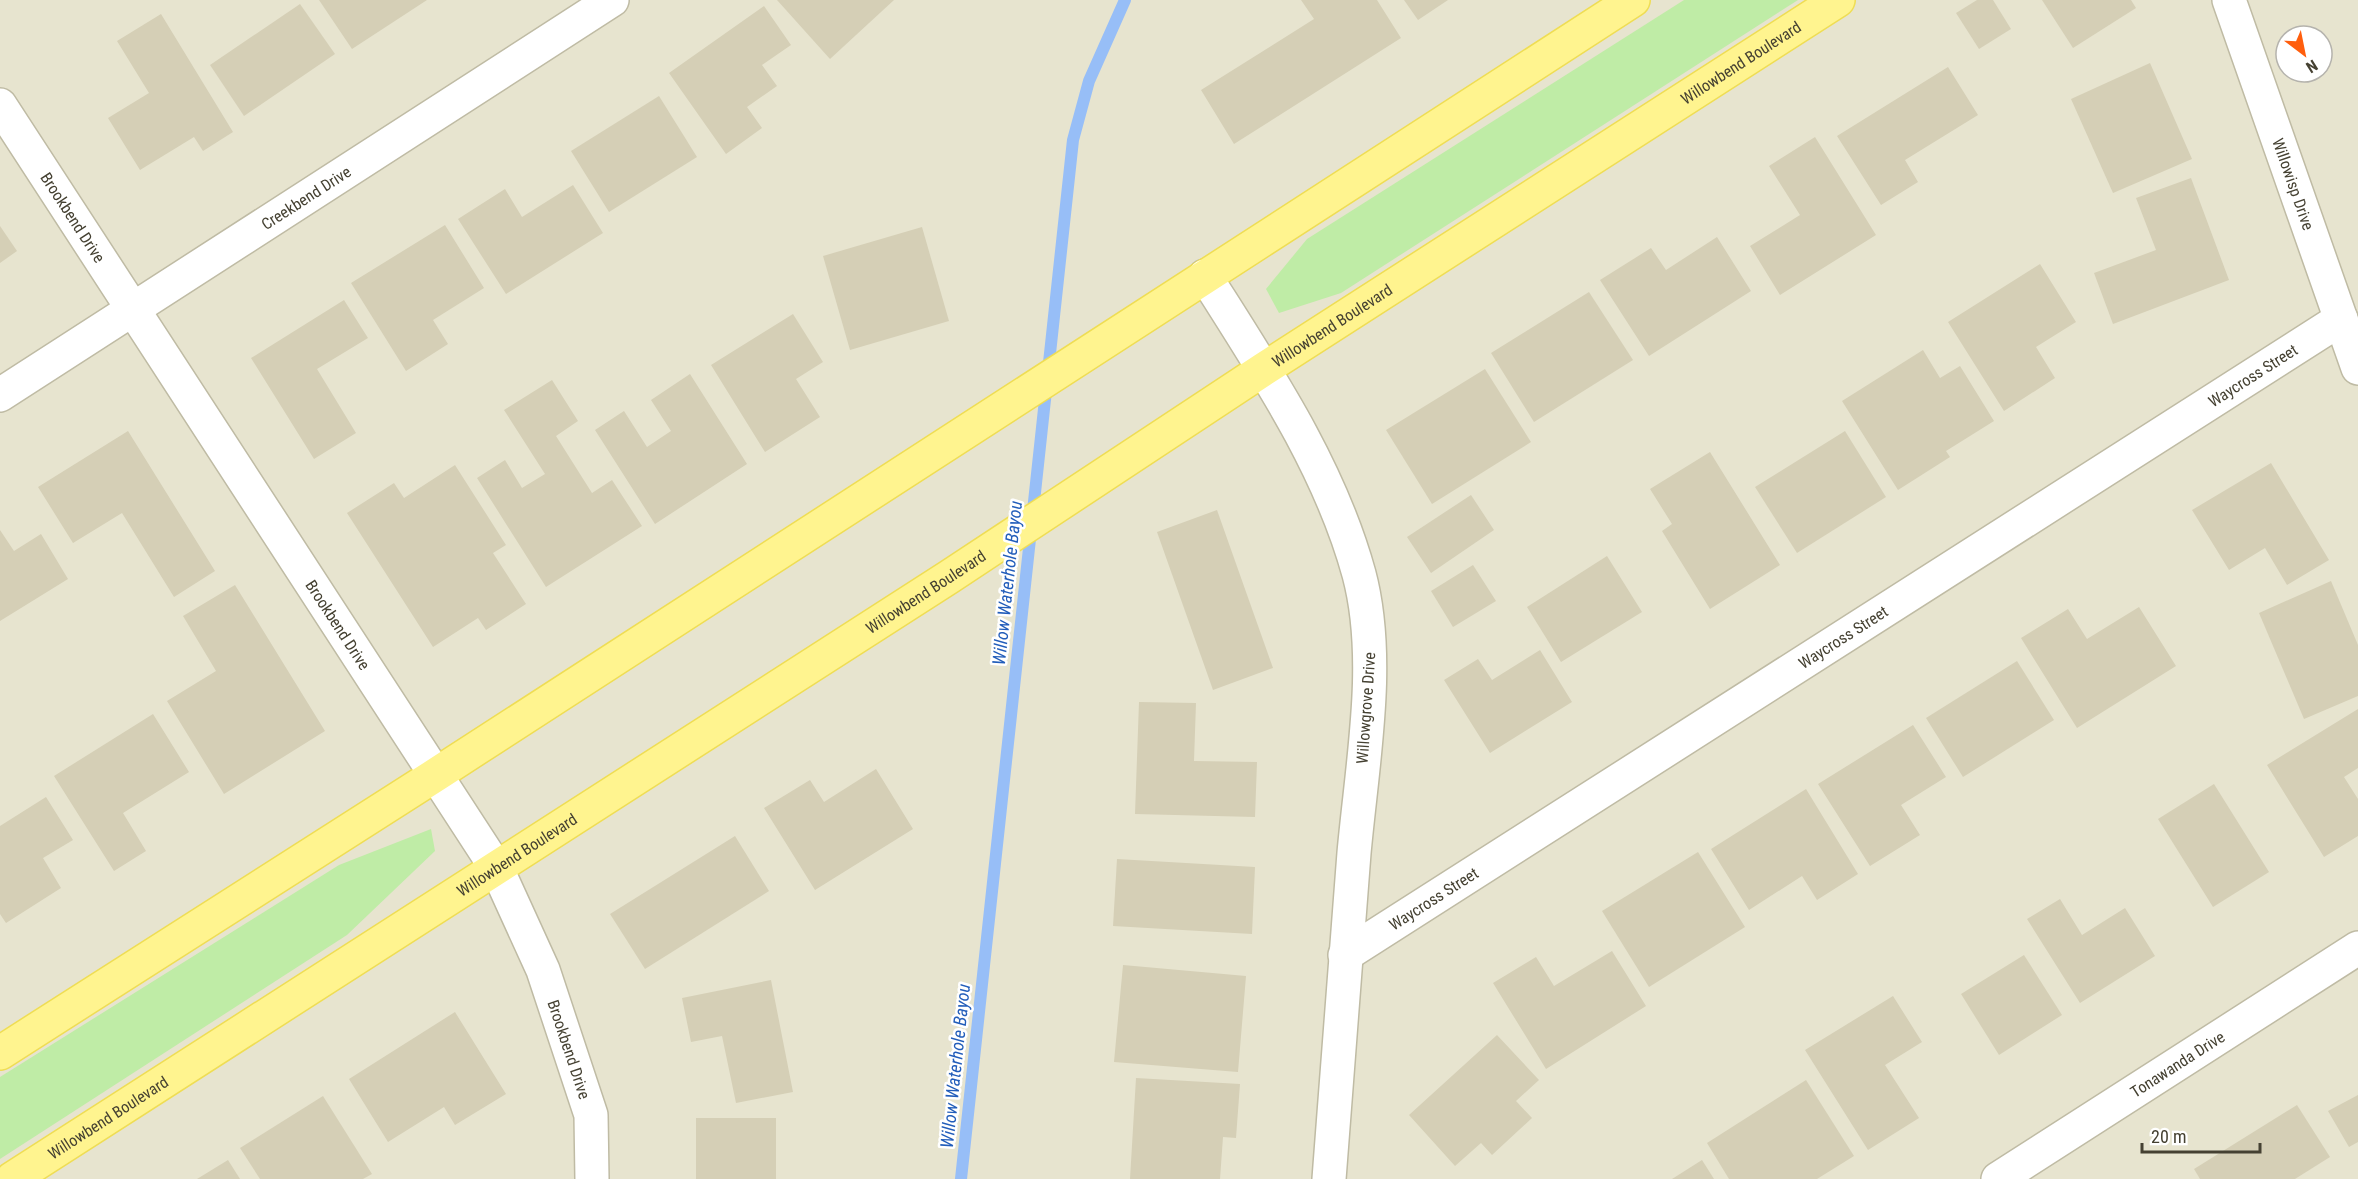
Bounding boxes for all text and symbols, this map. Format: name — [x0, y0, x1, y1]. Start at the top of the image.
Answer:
street label: Willowbend Boulevard — [1677, 17, 1804, 108]
north arrow — [2274, 24, 2334, 84]
text: N — [2302, 56, 2321, 77]
street label: Willowisp Drive — [2269, 136, 2318, 233]
street label: Creekbend Drive — [258, 162, 354, 233]
street label: Brookbend Drive — [37, 169, 109, 266]
street label: Willowbend Boulevard — [1268, 280, 1396, 371]
street label: Waycross Street — [2205, 340, 2301, 411]
water label: Willow Waterhole Bayou — [988, 499, 1026, 666]
street label: Willowbend Boulevard — [862, 546, 989, 638]
street label: Brookbend Drive — [302, 576, 374, 673]
street label: Waycross Street — [1795, 601, 1891, 672]
street label: Willowgrove Drive — [1353, 651, 1379, 765]
street label: Willowbend Boulevard — [453, 809, 580, 900]
street label: Waycross Street — [1385, 863, 1482, 934]
water label: Willow Waterhole Bayou — [936, 982, 974, 1149]
street label: Brookbend Drive — [544, 997, 595, 1101]
street label: Tonawanda Drive — [2127, 1027, 2228, 1101]
street label: Willowbend Boulevard — [44, 1072, 172, 1163]
scale bar — [2142, 1116, 2260, 1154]
text: 20 m — [2151, 1126, 2186, 1147]

